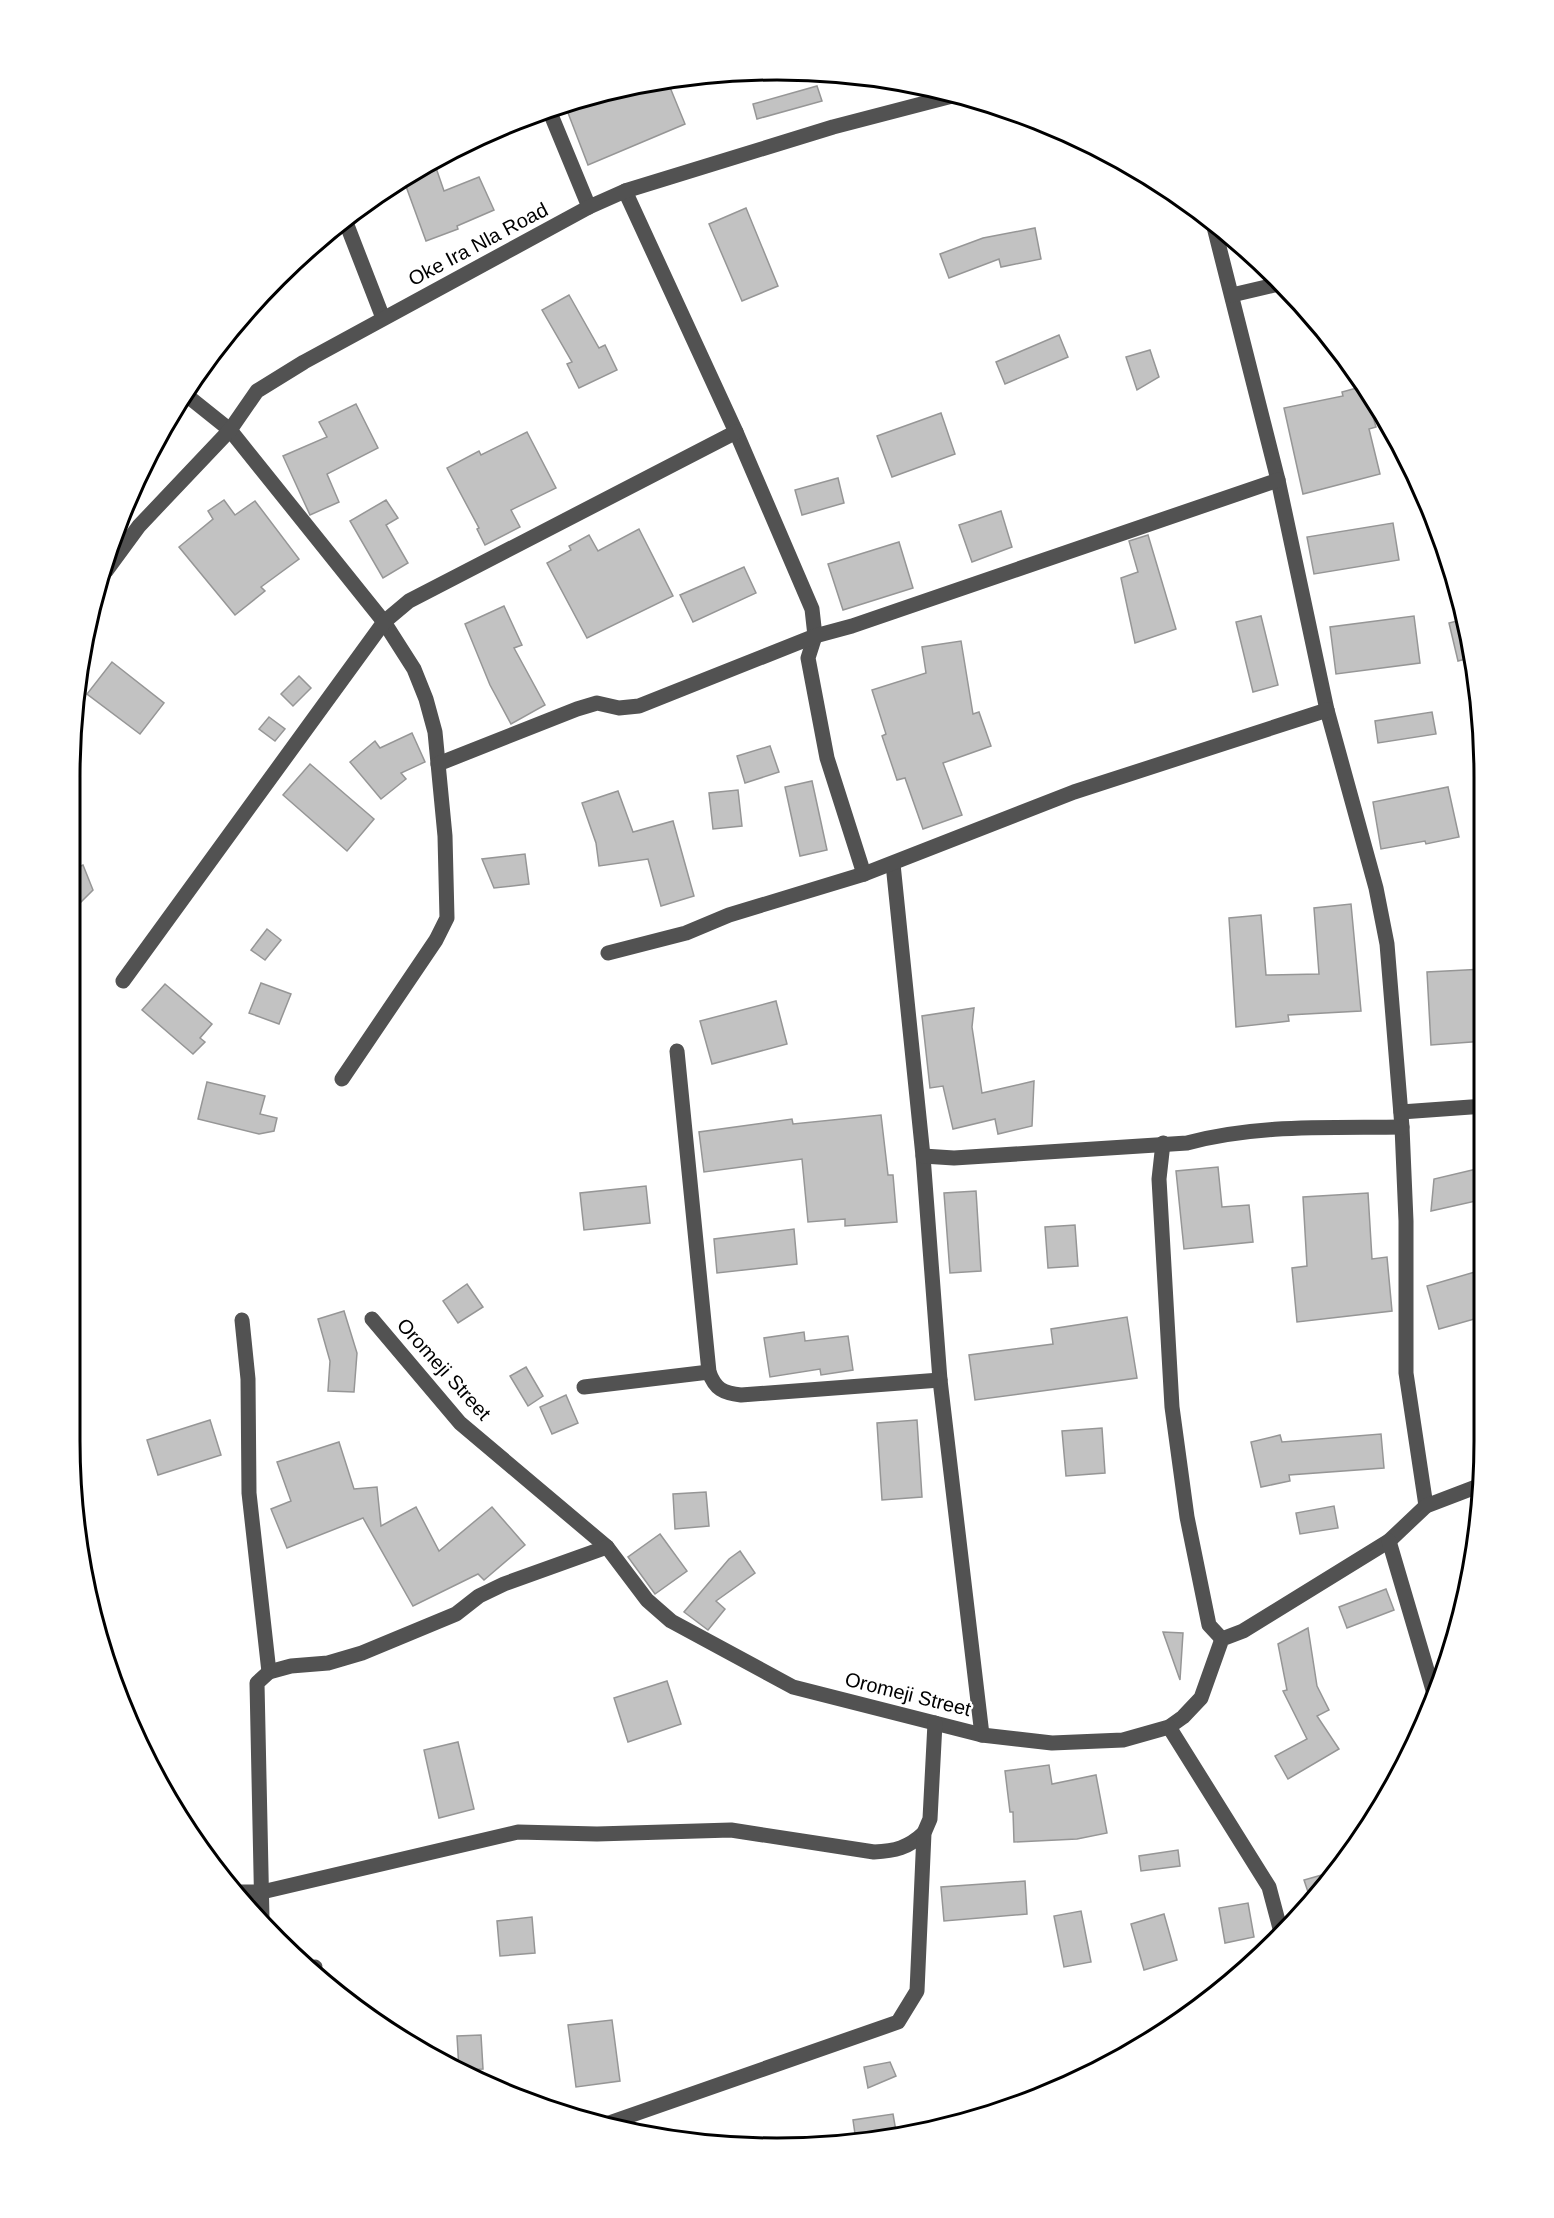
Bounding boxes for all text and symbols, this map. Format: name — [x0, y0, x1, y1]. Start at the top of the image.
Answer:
street label: Oke Ira Nla Road — [405, 198, 551, 290]
street label: Oromeji Street — [393, 1314, 496, 1425]
street label: Oromeji Street — [843, 1668, 974, 1720]

